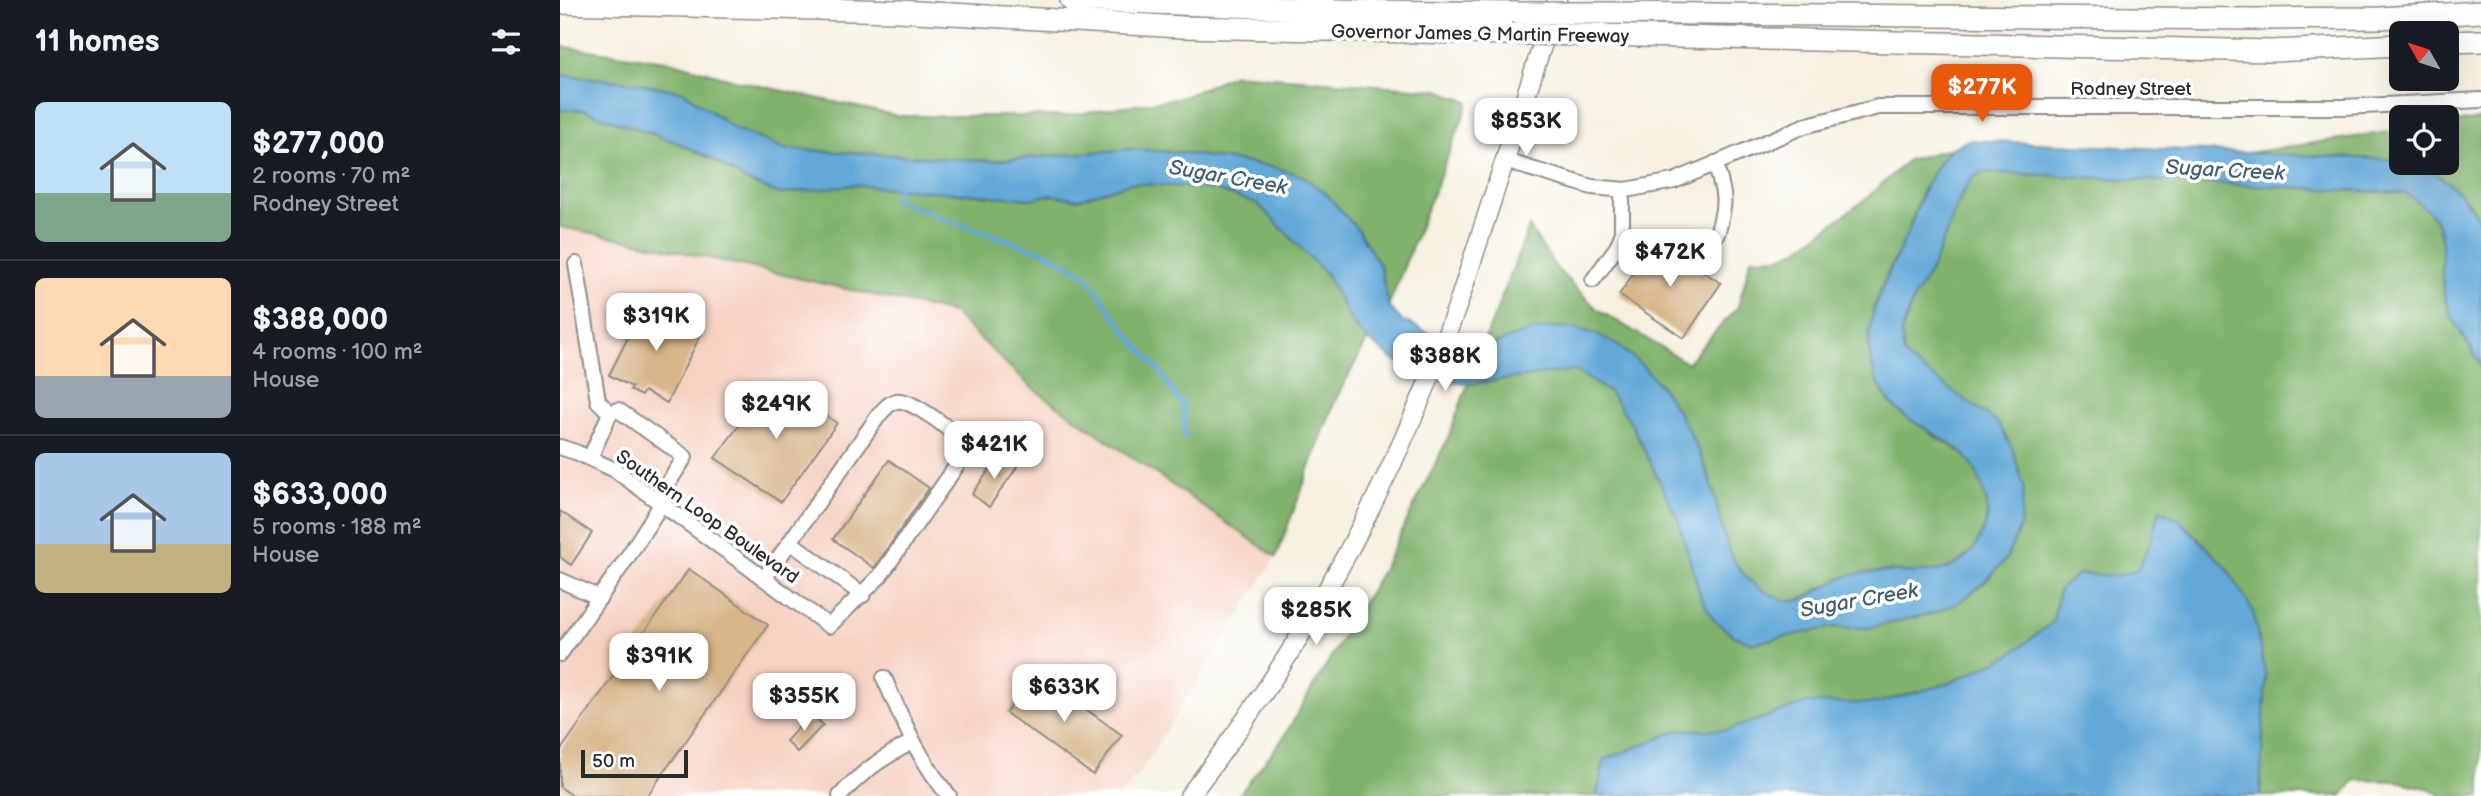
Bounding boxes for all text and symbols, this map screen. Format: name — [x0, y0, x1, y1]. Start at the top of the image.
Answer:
street label: Governor James G Martin Freeway — [1331, 20, 1630, 49]
north arrow — [2389, 21, 2459, 91]
map controls — [2389, 21, 2459, 175]
icon: filters — [487, 23, 525, 61]
text: 11 homes — [35, 24, 159, 60]
pin: $277K — [1933, 64, 2031, 124]
text: $277K — [1947, 73, 2017, 101]
street label: Rodney Street — [2070, 78, 2192, 101]
pin: $853K — [1477, 99, 1575, 158]
button: locate — [2389, 105, 2459, 175]
text: $853K — [1490, 107, 1562, 135]
text: $277,000 — [252, 126, 385, 162]
icon: home — [91, 130, 175, 214]
water label: Sugar Creek — [1167, 155, 1290, 200]
water label: Sugar Creek — [2165, 155, 2286, 186]
text: 2 rooms · 70 m² — [252, 162, 411, 190]
text: Rodney Street — [252, 190, 399, 218]
pin: $472K — [1621, 230, 1719, 289]
text: $472K — [1635, 238, 1705, 266]
pin: $319K — [607, 294, 705, 353]
text: $388,000 — [252, 302, 388, 338]
text: $319K — [622, 302, 690, 330]
icon: home — [91, 306, 175, 390]
pin: $388K — [1396, 334, 1494, 393]
text: 4 rooms · 100 m² — [252, 338, 423, 366]
text: $388K — [1409, 342, 1481, 370]
text: House — [252, 366, 319, 394]
pin: $249K — [727, 382, 825, 441]
text: $249K — [741, 390, 811, 418]
pin: $421K — [945, 421, 1043, 481]
text: $421K — [960, 430, 1028, 458]
street label: Southern Loop Boulevard — [611, 445, 803, 589]
text: $633,000 — [252, 477, 388, 513]
icon: home — [91, 481, 175, 565]
text: 5 rooms · 188 m² — [252, 513, 422, 541]
text: House — [252, 541, 319, 569]
water label: Sugar Creek — [1798, 578, 1921, 623]
pin: $285K — [1267, 588, 1365, 647]
text: $285K — [1280, 596, 1352, 624]
pin: $391K — [610, 634, 708, 693]
text: $391K — [625, 642, 693, 670]
pin: $633K — [1015, 664, 1113, 724]
text: $633K — [1028, 673, 1100, 701]
pin: $355K — [755, 674, 853, 733]
text: $355K — [769, 682, 839, 710]
scale bar — [581, 747, 688, 779]
text: 50 m — [592, 750, 635, 773]

